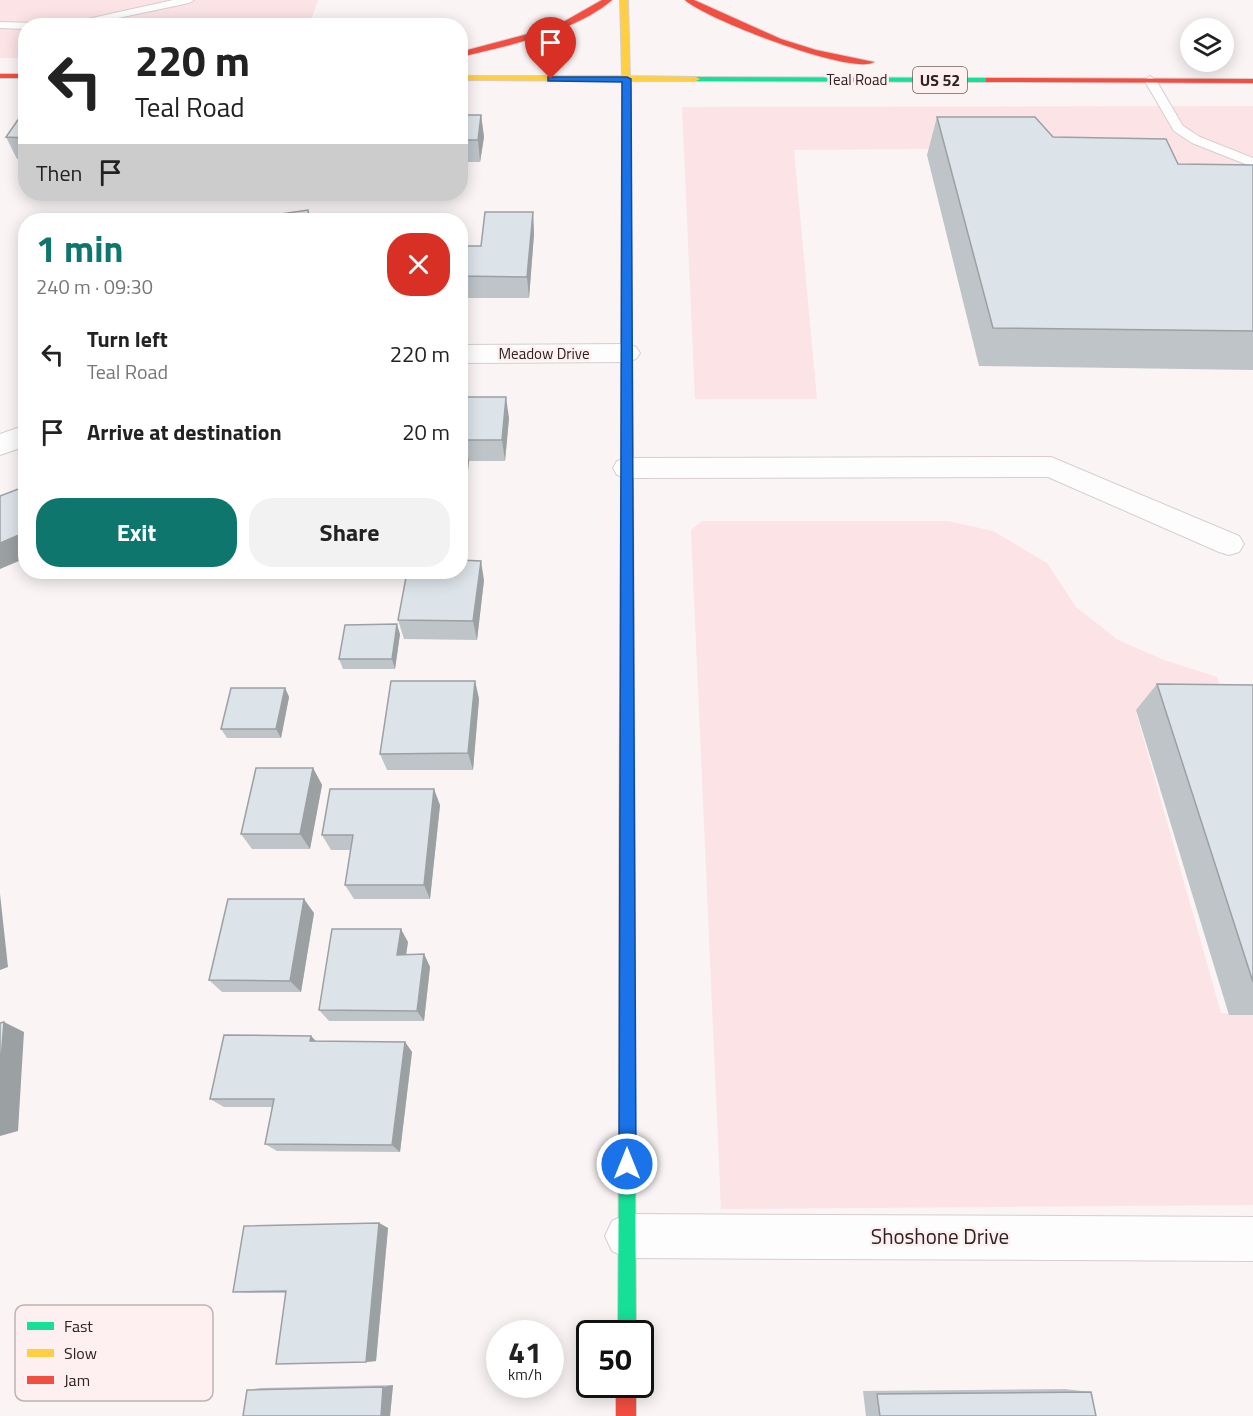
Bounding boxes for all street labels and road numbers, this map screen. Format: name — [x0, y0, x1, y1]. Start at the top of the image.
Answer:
road number: US 52 — [913, 67, 967, 93]
street label: Teal Road — [827, 68, 887, 91]
street label: Meadow Drive — [499, 342, 589, 365]
street label: Shoshone Drive — [871, 1220, 1009, 1252]

